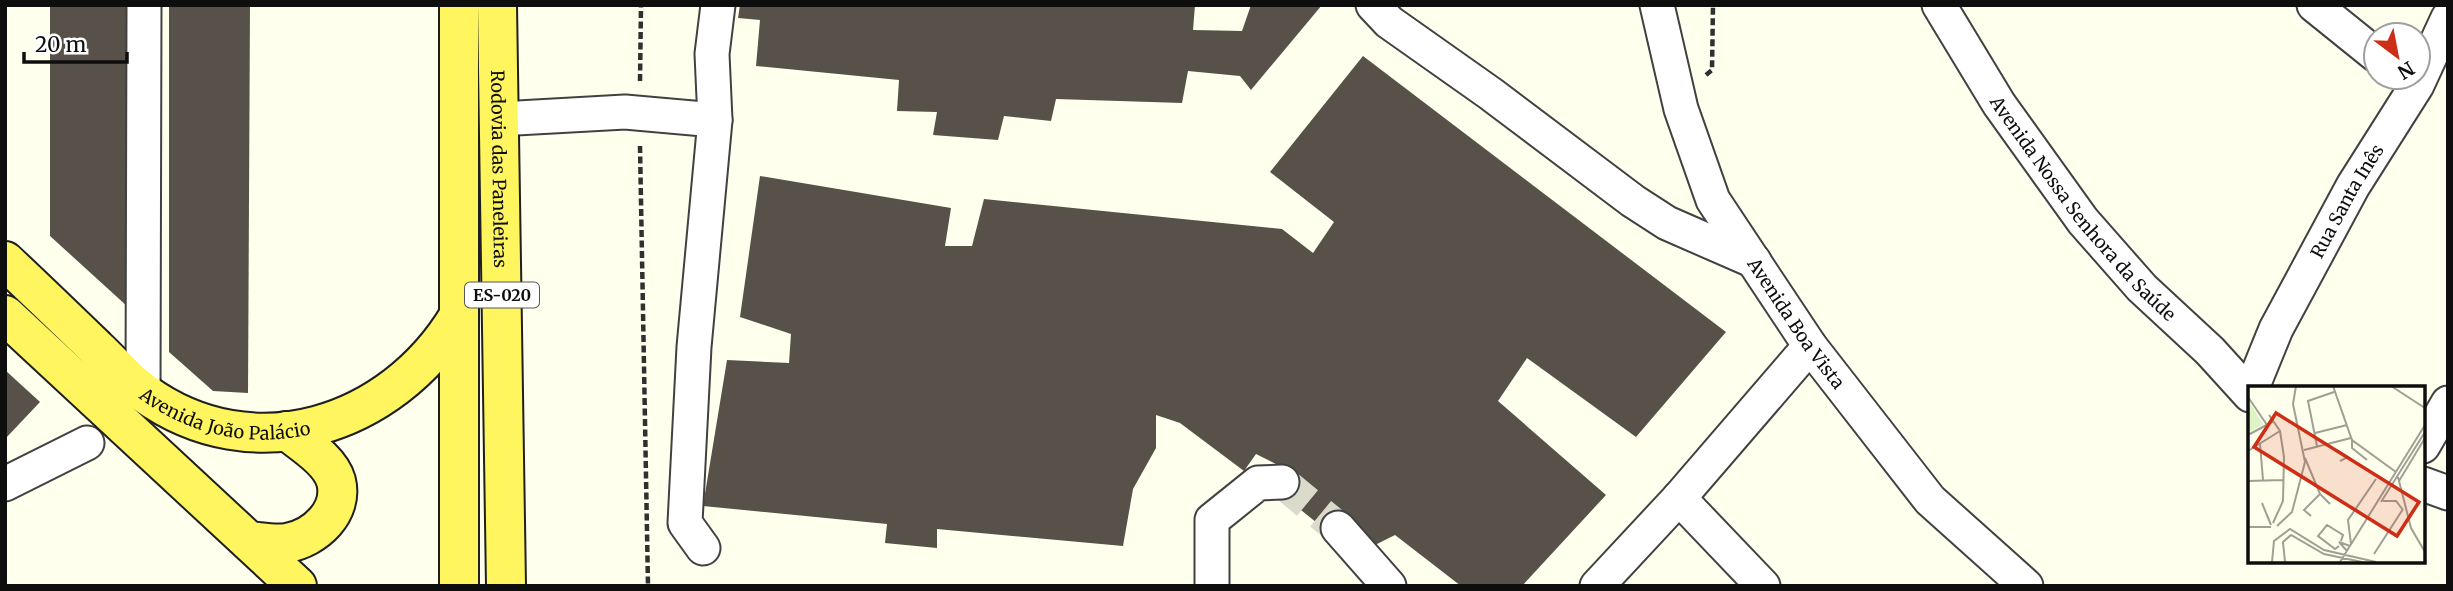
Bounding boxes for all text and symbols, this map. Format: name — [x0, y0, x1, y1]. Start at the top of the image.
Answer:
scale bar — [24, 21, 128, 65]
north arrow — [2362, 21, 2432, 91]
text: 20 m — [35, 31, 87, 58]
text: N — [2393, 56, 2419, 85]
street label: Rodovia das Paneleiras — [487, 70, 513, 268]
street label: Avenida Nossa Senhora da Saúde — [1985, 91, 2181, 325]
street label: Rua Santa Inês — [2305, 139, 2388, 262]
street label: Avenida Boa Vista — [1743, 253, 1850, 393]
road number: ES-020 — [465, 282, 539, 308]
street label: Avenida João Palácio — [135, 382, 312, 444]
inset map — [2248, 386, 2425, 563]

